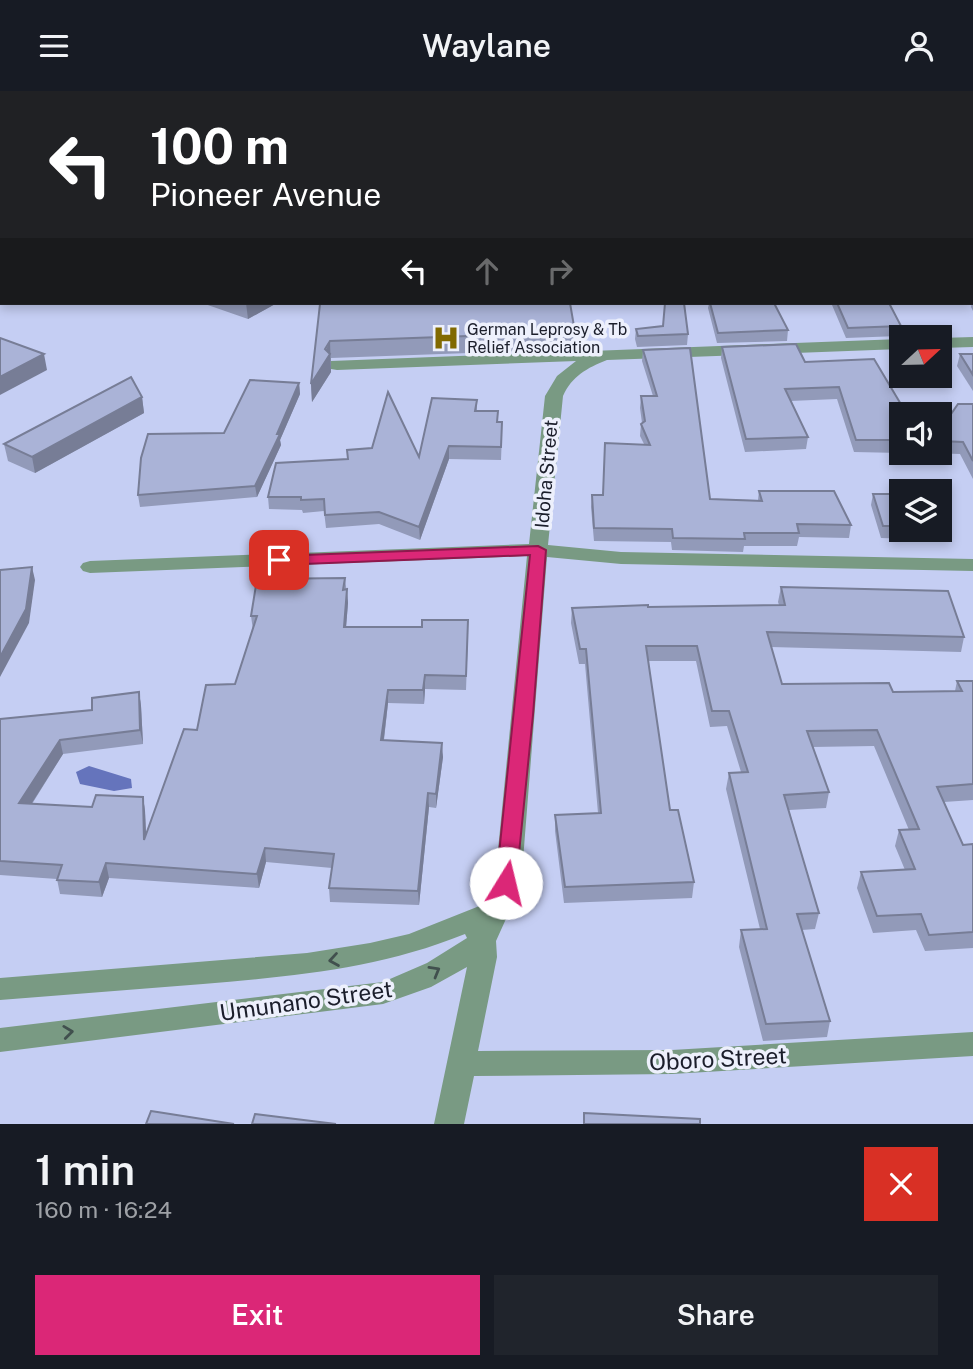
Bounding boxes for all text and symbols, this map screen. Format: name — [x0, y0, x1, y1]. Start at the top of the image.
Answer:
icon: menu — [35, 27, 73, 65]
text: Waylane — [422, 27, 551, 64]
icon: person — [900, 27, 938, 65]
text: 100 m — [150, 117, 289, 175]
icon: left — [35, 119, 126, 210]
text: Pioneer Avenue — [150, 176, 381, 213]
icon: left — [395, 252, 433, 290]
icon: ahead — [468, 252, 506, 290]
icon: right — [541, 252, 579, 290]
place label: German Leprosy & Tb Relief Association — [467, 320, 627, 357]
hospital icon: German Leprosy & Tb Relief Association — [431, 323, 461, 353]
north arrow — [889, 325, 952, 389]
map controls — [889, 325, 952, 542]
button: sound — [889, 402, 952, 465]
street label: Idoha Street — [530, 419, 562, 529]
button: layers — [889, 479, 952, 542]
pin — [249, 530, 309, 590]
icon: arrive — [260, 541, 298, 579]
position arrow — [469, 846, 543, 920]
one-way arrow — [329, 952, 340, 967]
one-way arrow — [427, 966, 440, 979]
street label: Umunano Street — [218, 975, 394, 1026]
one-way arrow — [62, 1025, 74, 1040]
street label: Oboro Street — [648, 1041, 788, 1076]
text: 1 min — [35, 1145, 135, 1194]
button: close — [864, 1147, 938, 1221]
text: 160 m · 16:24 — [35, 1196, 172, 1223]
button: Exit — [35, 1275, 480, 1355]
button: Share — [494, 1275, 938, 1355]

